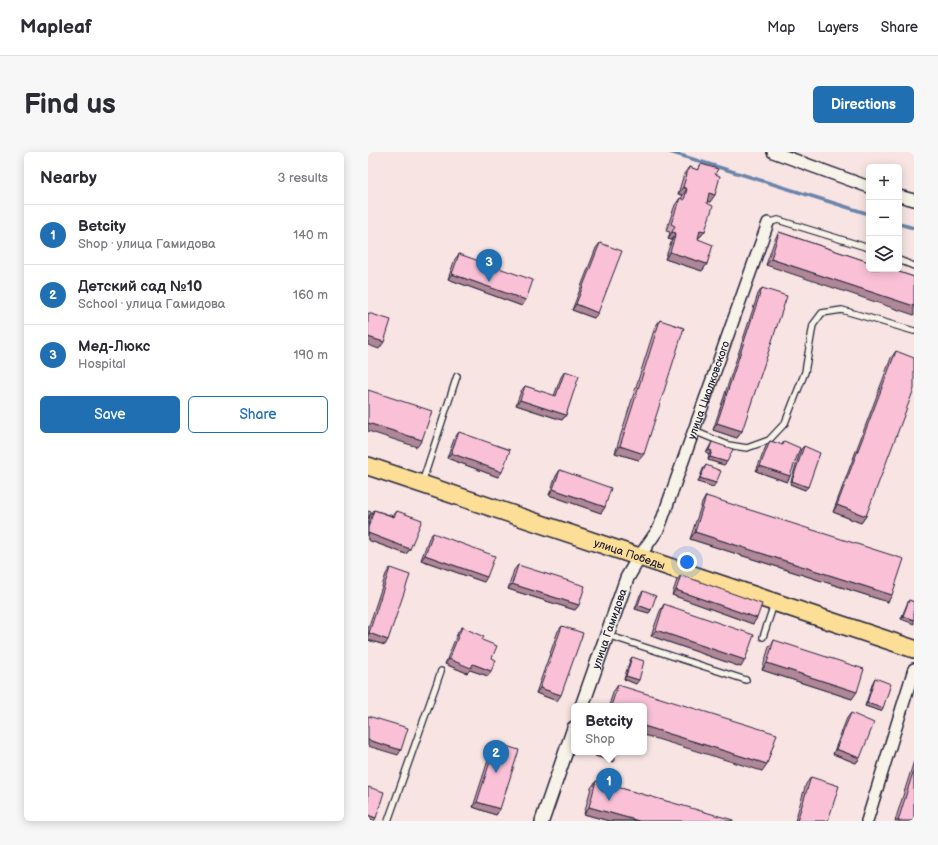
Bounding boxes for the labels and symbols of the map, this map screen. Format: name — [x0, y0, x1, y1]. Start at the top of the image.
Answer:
pin: 3 — [476, 249, 502, 282]
street label: улица Циолковского — [685, 339, 732, 441]
street label: улица Победы — [592, 536, 667, 572]
your location — [677, 552, 697, 572]
street label: улица Гамидова — [590, 586, 630, 671]
pin: 2 — [483, 740, 509, 773]
pin: 1 — [596, 768, 622, 801]

